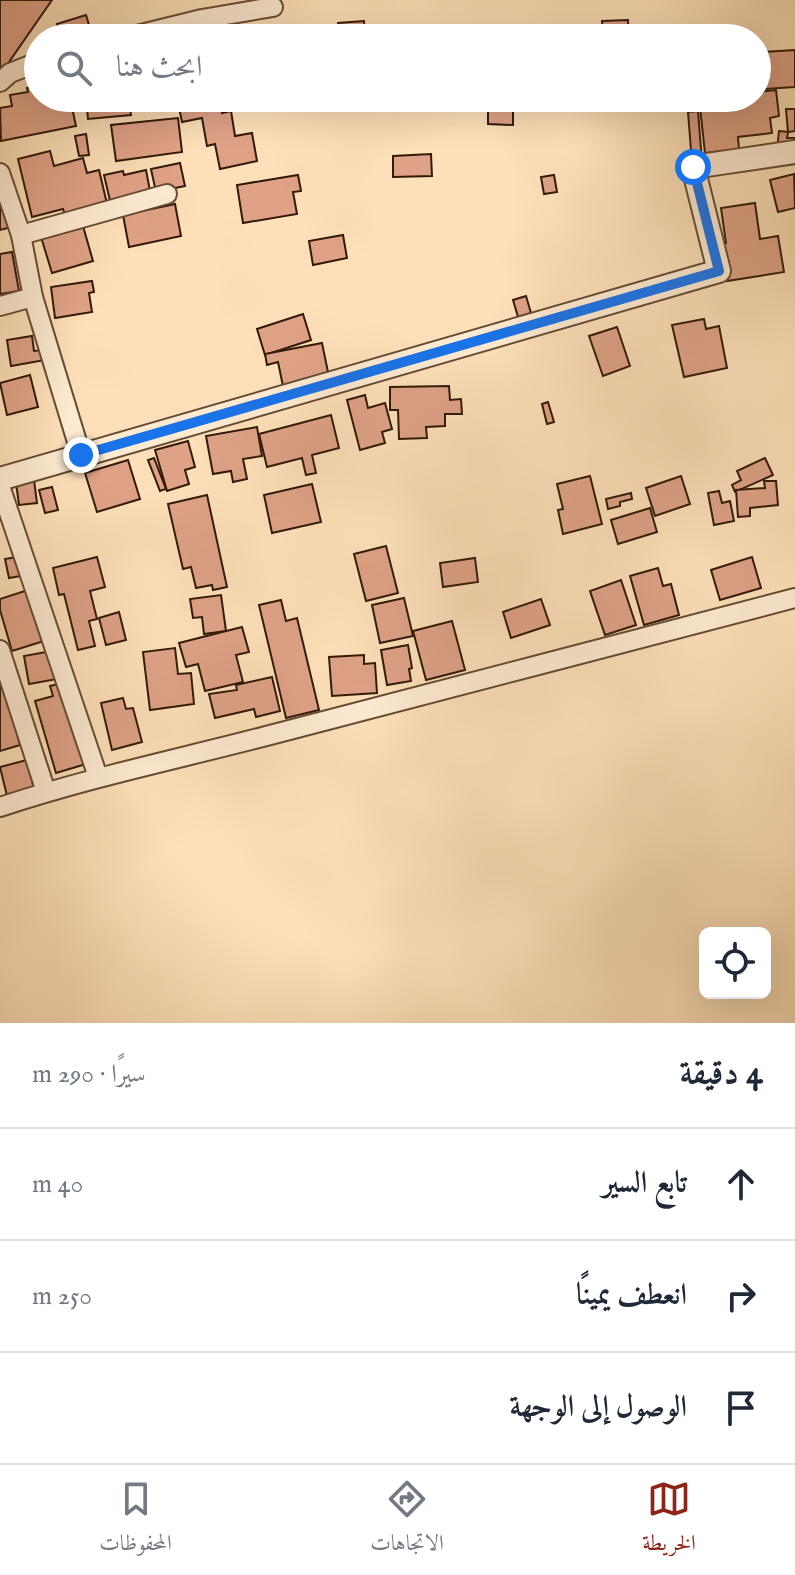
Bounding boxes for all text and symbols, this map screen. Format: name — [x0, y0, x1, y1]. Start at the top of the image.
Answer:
search box — [24, 24, 771, 112]
icon: search — [52, 46, 96, 90]
text: ابحث هنا — [116, 49, 203, 87]
route start — [675, 149, 711, 185]
route end — [63, 437, 99, 473]
map controls — [699, 927, 771, 999]
button: locate — [699, 927, 771, 999]
text: 4 دقيقة — [680, 1052, 763, 1095]
text: سيرًا · 290 m — [32, 1058, 146, 1091]
icon: ahead — [719, 1162, 763, 1206]
text: تابع السير — [602, 1165, 687, 1203]
text: 40 m — [32, 1168, 83, 1201]
icon: right — [719, 1274, 763, 1318]
text: انعطف يمينًا — [576, 1277, 687, 1315]
text: 250 m — [32, 1280, 92, 1313]
icon: arrive — [719, 1386, 763, 1430]
text: الوصول إلى الوجهة — [510, 1389, 687, 1427]
tab: المحفوظات — [99, 1477, 172, 1564]
tab: الاتجاهات — [370, 1477, 444, 1564]
tab: الخريطة — [642, 1477, 696, 1564]

